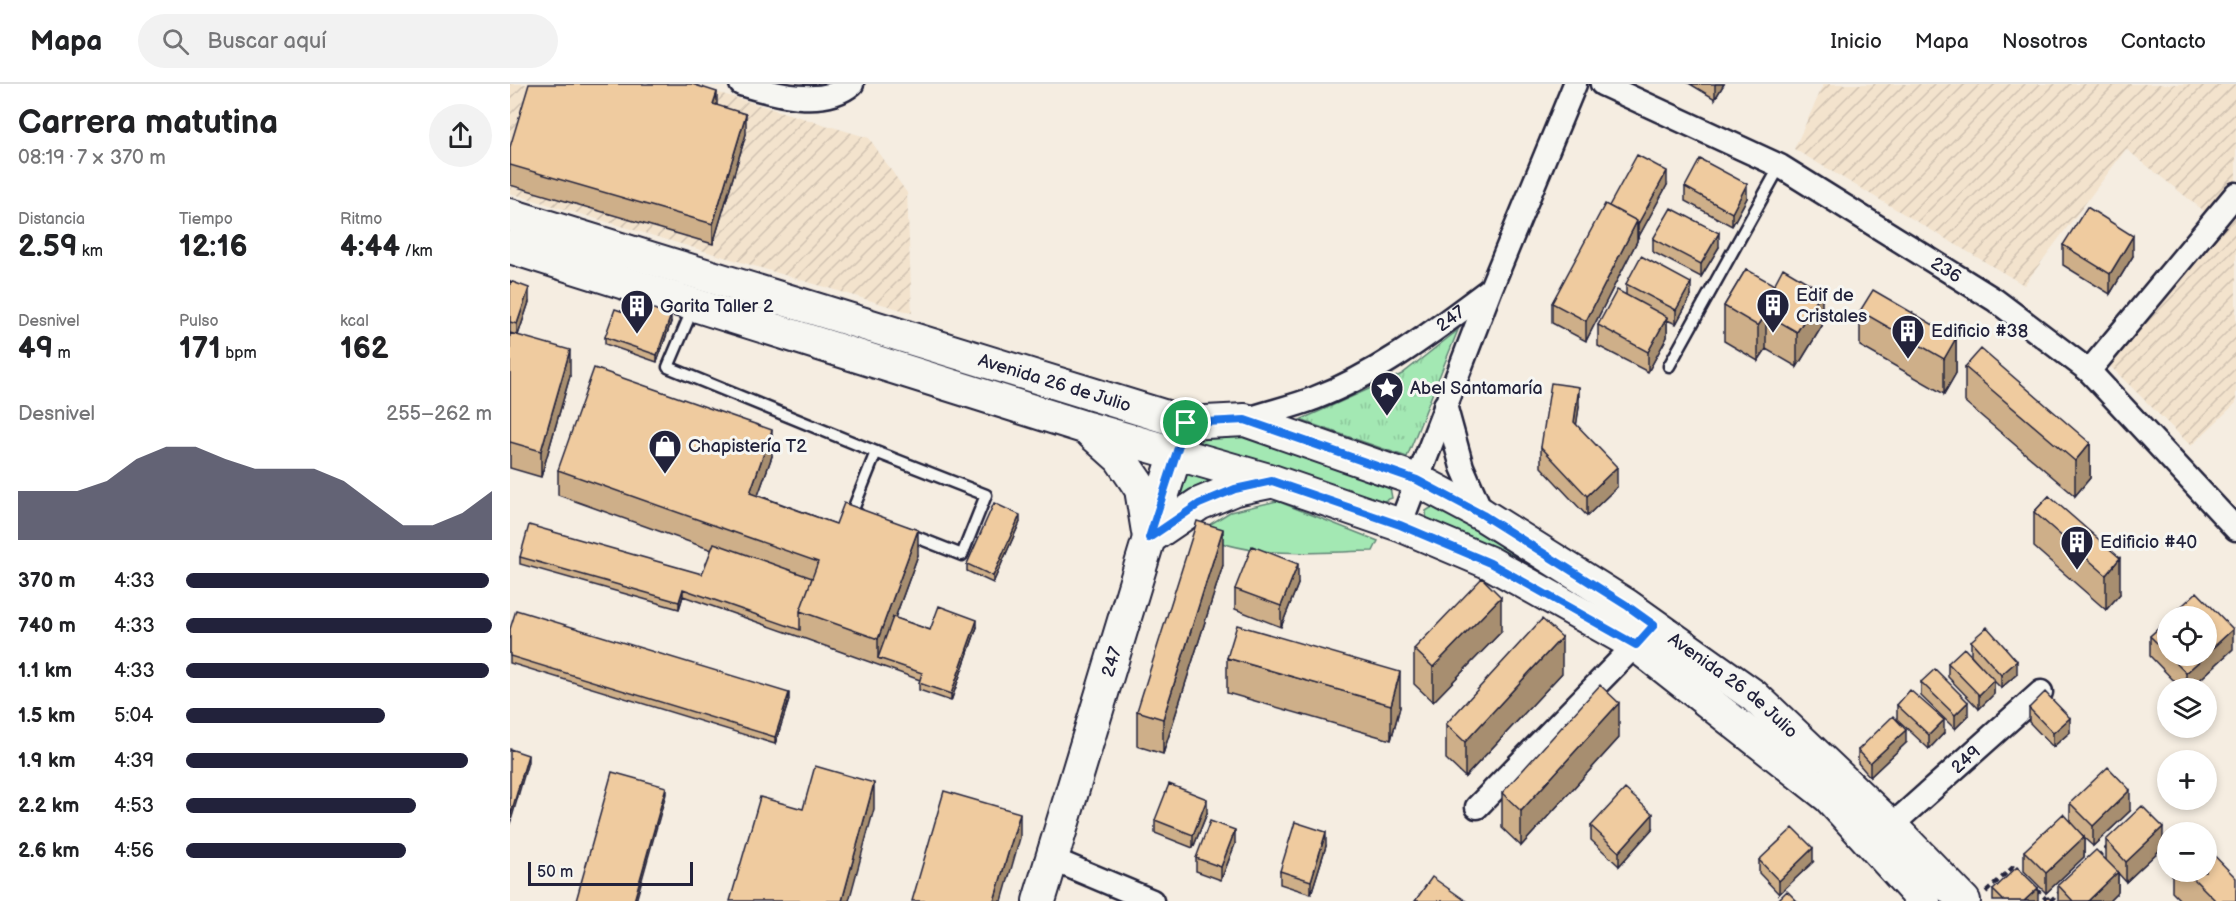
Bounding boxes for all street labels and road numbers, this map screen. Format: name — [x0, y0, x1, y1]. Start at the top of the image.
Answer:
street label: 236 — [1927, 253, 1965, 288]
street label: 247 — [1432, 301, 1469, 336]
street label: Avenida 26 de Julio — [976, 350, 1134, 416]
street label: Avenida 26 de Julio — [1664, 628, 1802, 743]
street label: 247 — [1098, 644, 1126, 679]
street label: 249 — [1947, 741, 1985, 778]

